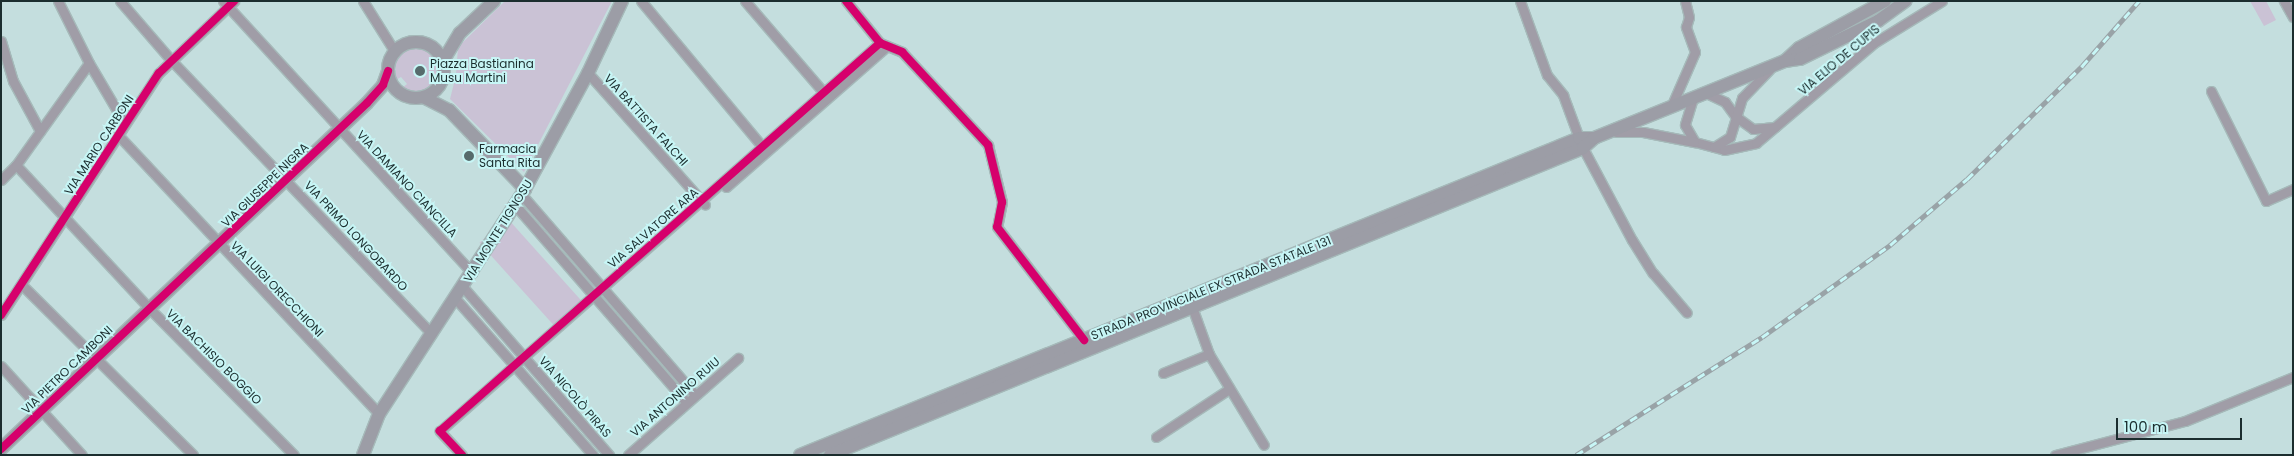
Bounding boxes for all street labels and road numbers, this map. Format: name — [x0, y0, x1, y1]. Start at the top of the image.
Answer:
street label: VIA ELIO DE CUPIS — [1796, 22, 1882, 98]
street label: VIA BATTISTA FALCHI — [601, 71, 691, 169]
street label: VIA MARIO CARBONI — [61, 92, 137, 198]
street label: VIA DAMIANO CIANCILLA — [354, 128, 460, 240]
street label: VIA GIUSEPPE NIGRA — [219, 140, 311, 230]
street label: VIA MONTE TIGNOSU — [461, 177, 535, 285]
street label: VIA PRIMO LONGOBARDO — [301, 178, 411, 294]
street label: VIA SALVATORE ARA — [605, 185, 701, 271]
street label: STRADA PROVINCIALE EX STRADA STATALE 131 — [1089, 233, 1333, 343]
street label: VIA LUIGI ORECCHIONI — [228, 238, 326, 340]
street label: VIA BACHISIO BOGGIO — [163, 306, 265, 408]
street label: VIA PIETRO CAMBONI — [19, 323, 115, 417]
street label: VIA NICOLÒ PIRAS — [536, 354, 614, 440]
street label: VIA ANTONINO RUIU — [627, 354, 723, 440]

